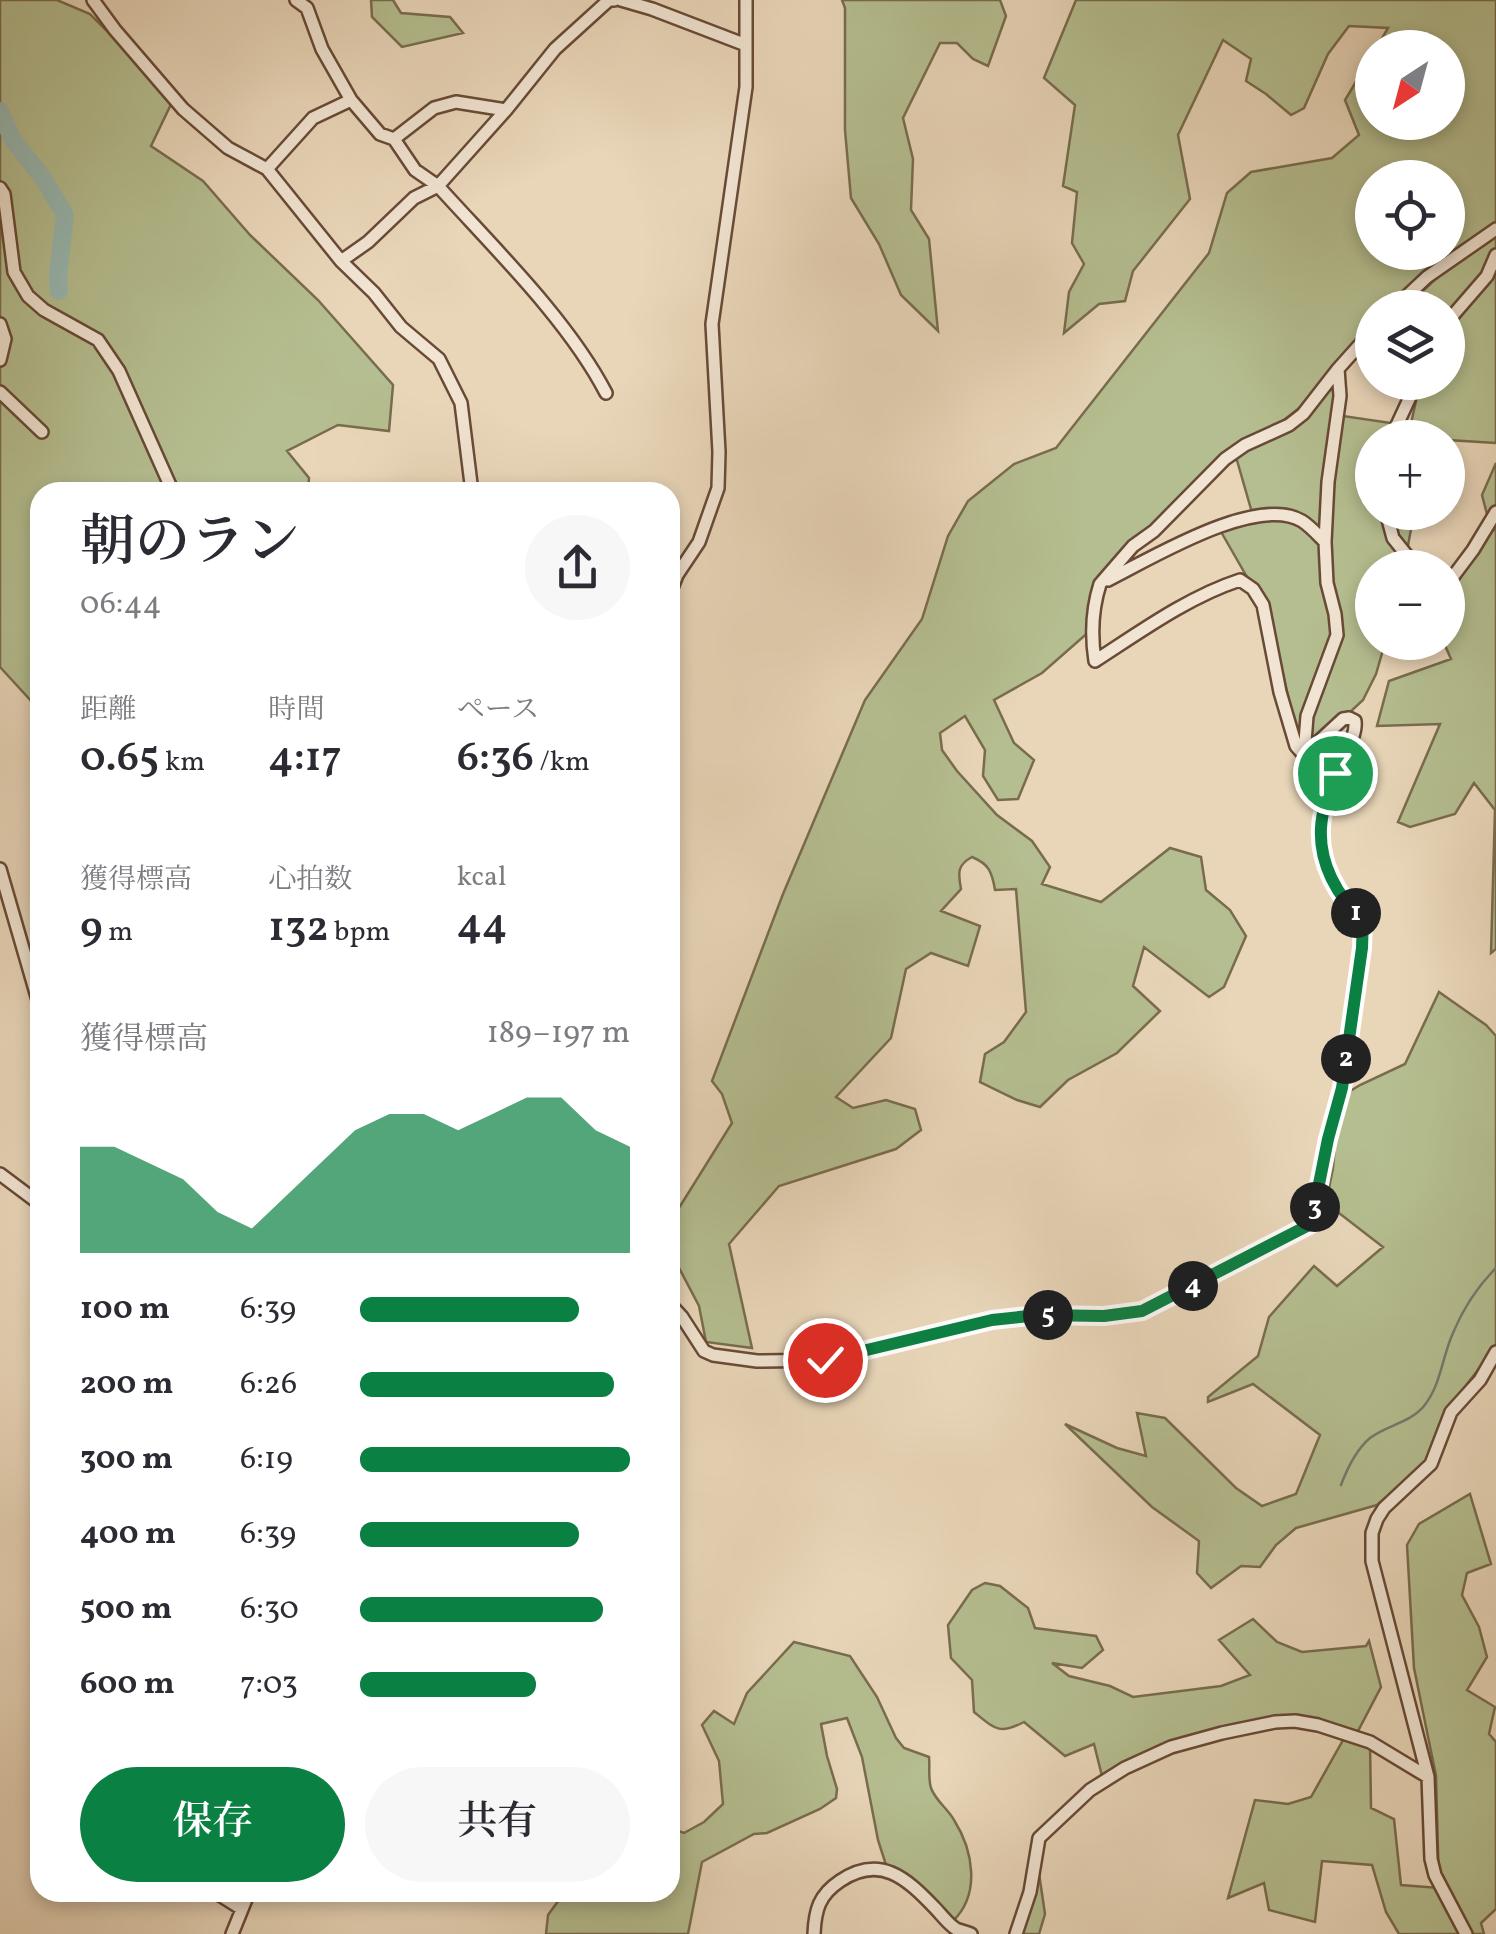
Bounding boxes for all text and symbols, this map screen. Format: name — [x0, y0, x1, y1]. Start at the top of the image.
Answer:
north arrow — [1355, 30, 1465, 140]
map controls — [1355, 30, 1465, 660]
button: locate — [1355, 160, 1465, 270]
button: layers — [1355, 290, 1465, 400]
button: + — [1355, 420, 1465, 530]
text: 朝のラン — [80, 507, 300, 583]
button: share — [525, 515, 630, 620]
button: − — [1355, 550, 1465, 660]
text: 06:44 — [80, 583, 162, 627]
text: 距離 — [80, 691, 136, 730]
text: 時間 — [268, 691, 324, 730]
text: ペース — [457, 691, 539, 730]
text: 0.65 — [80, 730, 159, 789]
text: 4:17 — [268, 730, 342, 789]
text: 6:36 — [457, 730, 534, 789]
pin — [1293, 731, 1378, 816]
text: km — [159, 743, 205, 782]
text: /km — [534, 743, 590, 782]
icon: arrive — [1308, 746, 1363, 801]
text: kcal — [457, 858, 506, 897]
text: 獲得標高 — [80, 861, 192, 900]
text: 心拍数 — [268, 861, 352, 900]
pin: 1 — [1331, 888, 1381, 938]
text: 1 — [1350, 893, 1362, 932]
text: 44 — [457, 897, 507, 956]
text: 9 — [80, 900, 103, 959]
text: 132 — [268, 900, 329, 959]
text: m — [103, 913, 133, 952]
text: bpm — [329, 913, 390, 952]
text: 189–197 m — [486, 1012, 630, 1056]
text: 獲得標高 — [80, 1019, 208, 1063]
pin: 2 — [1321, 1034, 1371, 1084]
text: 2 — [1339, 1039, 1353, 1078]
pin: 3 — [1290, 1182, 1340, 1232]
text: 3 — [1308, 1187, 1322, 1226]
pin: 4 — [1168, 1261, 1218, 1311]
text: 4 — [1185, 1266, 1201, 1305]
text: 100 m — [80, 1288, 170, 1332]
text: 6:39 — [240, 1288, 296, 1332]
pin: 5 — [1023, 1290, 1073, 1340]
text: 5 — [1041, 1295, 1055, 1334]
pin — [783, 1318, 868, 1403]
icon: check — [798, 1333, 853, 1388]
text: 200 m — [80, 1363, 174, 1407]
text: 6:26 — [240, 1363, 297, 1407]
text: 300 m — [80, 1438, 173, 1482]
text: 6:19 — [240, 1438, 293, 1482]
text: 400 m — [80, 1513, 176, 1557]
text: 6:39 — [240, 1513, 296, 1557]
text: 500 m — [80, 1588, 172, 1632]
text: 6:30 — [240, 1588, 299, 1632]
text: 600 m — [80, 1663, 175, 1707]
text: 7:03 — [240, 1663, 298, 1707]
button: 保存 — [80, 1767, 345, 1882]
button: 共有 — [365, 1767, 630, 1882]

